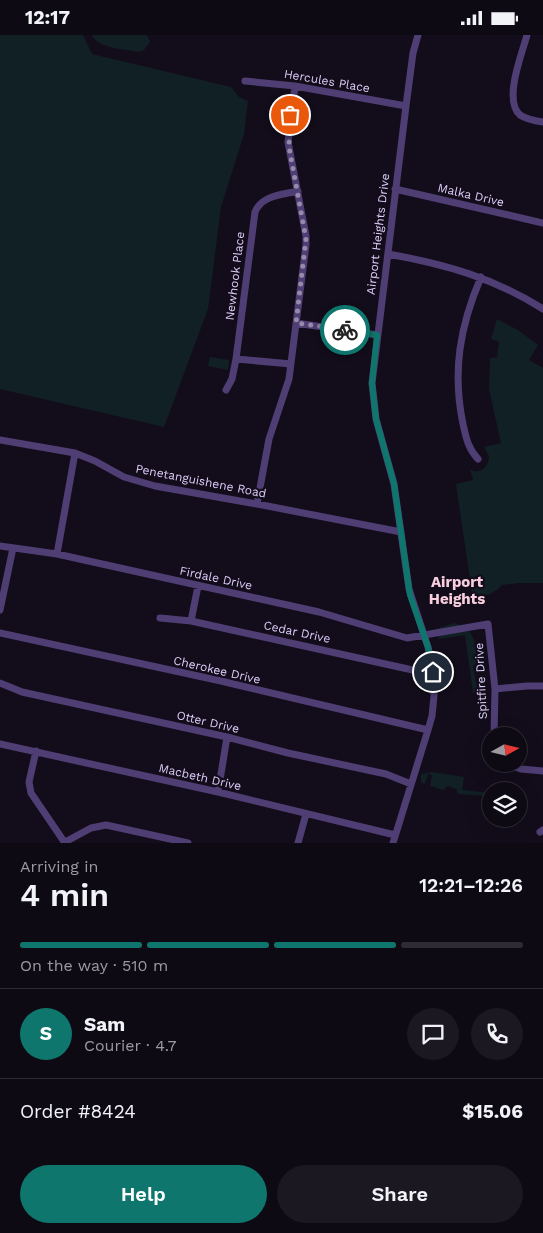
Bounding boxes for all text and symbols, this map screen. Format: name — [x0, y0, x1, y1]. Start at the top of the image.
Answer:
text: 12:17 — [25, 6, 70, 29]
street label: Hercules Place — [283, 67, 371, 95]
pin — [269, 94, 311, 136]
icon: bag — [276, 101, 304, 129]
street label: Airport Heights Drive — [364, 172, 392, 296]
street label: Malka Drive — [436, 181, 506, 209]
street label: Newhook Place — [223, 231, 247, 321]
courier — [320, 305, 370, 355]
icon: bike — [331, 316, 359, 344]
street label: Penetanguishene Road — [134, 461, 268, 501]
street label: Firdale Drive — [178, 563, 254, 593]
district label: Airport Heights — [429, 573, 485, 608]
street label: Cedar Drive — [262, 618, 332, 646]
street label: Spitfire Drive — [472, 642, 490, 720]
pin — [412, 651, 454, 693]
street label: Cherokee Drive — [172, 653, 262, 687]
icon: home — [419, 658, 447, 686]
street label: Otter Drive — [175, 708, 241, 736]
north arrow — [482, 727, 528, 773]
map controls — [482, 727, 527, 827]
street label: Macbeth Drive — [157, 761, 243, 793]
button: layers — [482, 782, 527, 827]
text: Arriving in — [20, 857, 98, 876]
text: 12:21–12:26 — [419, 874, 523, 897]
text: 4 min — [20, 876, 109, 914]
text: On the way · 510 m — [20, 956, 168, 975]
button: chat — [407, 1008, 459, 1060]
button: phone — [471, 1008, 523, 1060]
text: Sam — [84, 1013, 125, 1036]
text: S — [40, 1022, 52, 1045]
text: Courier · 4.7 — [84, 1036, 177, 1055]
text: Order #8424 — [20, 1100, 136, 1123]
text: $15.06 — [462, 1100, 523, 1123]
button: Help — [20, 1165, 267, 1223]
button: Share — [277, 1165, 523, 1223]

